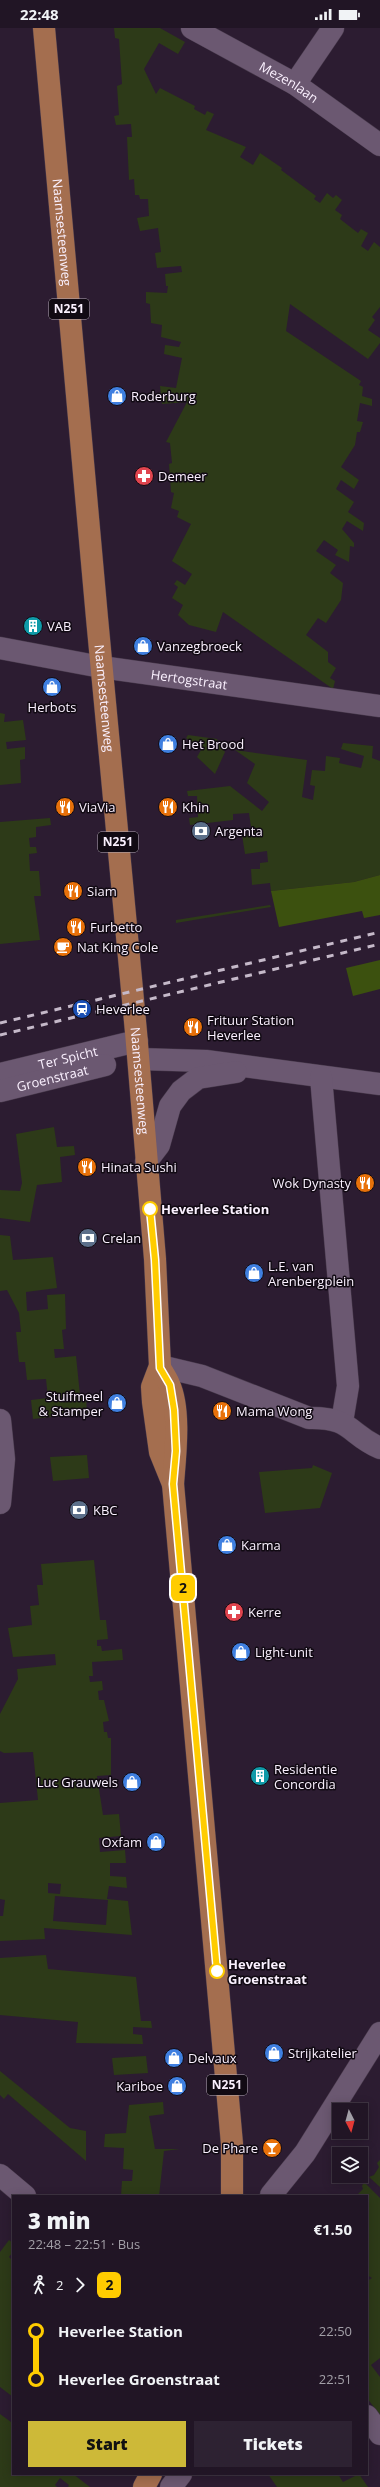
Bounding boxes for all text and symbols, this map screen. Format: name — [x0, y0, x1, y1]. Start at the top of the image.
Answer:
text: 22:48 — [20, 4, 59, 24]
street label: Mezenlaan — [256, 57, 322, 107]
street label: Naamsesteenweg — [49, 178, 76, 287]
road number: N251 — [49, 299, 89, 319]
shop icon: Roderburg — [106, 385, 128, 407]
place label: Roderburg — [131, 387, 196, 405]
pharmacy icon: Demeer — [133, 465, 155, 487]
place label: Demeer — [158, 467, 207, 485]
building icon: VAB — [22, 615, 44, 637]
place label: VAB — [47, 617, 71, 635]
shop icon: Vanzegbroeck — [132, 635, 154, 657]
place label: Vanzegbroeck — [157, 637, 242, 655]
street label: Naamsesteenweg — [91, 644, 119, 753]
street label: Hertogstraat — [150, 665, 229, 694]
shop icon: Herbots — [41, 676, 63, 698]
place label: Herbots — [28, 698, 76, 716]
shop icon: Het Brood — [157, 733, 179, 755]
place label: Het Brood — [182, 735, 244, 753]
restaurant icon: ViaVia — [54, 796, 76, 818]
restaurant icon: Khin — [157, 796, 179, 818]
place label: ViaVia — [79, 798, 116, 816]
place label: Khin — [182, 798, 209, 816]
bank icon: Argenta — [190, 820, 212, 842]
place label: Argenta — [215, 822, 263, 840]
road number: N251 — [98, 832, 138, 852]
restaurant icon: Siam — [62, 880, 84, 902]
place label: Siam — [87, 882, 117, 900]
restaurant icon: Furbetto — [65, 916, 87, 938]
place label: Furbetto — [90, 918, 143, 936]
cafe icon: Nat King Cole — [52, 936, 74, 958]
place label: Nat King Cole — [77, 938, 158, 956]
station icon: Heverlee — [71, 998, 93, 1020]
place label: Heverlee — [96, 1000, 150, 1018]
place label: Frituur Station Heverlee — [207, 1011, 294, 1044]
restaurant icon: Frituur Station Heverlee — [182, 1016, 204, 1038]
street label: Naamsesteenweg — [127, 1026, 154, 1135]
street label: Ter Spicht — [37, 1042, 100, 1073]
street label: Groenstraat — [15, 1060, 90, 1096]
restaurant icon: Hinata Sushi — [76, 1156, 98, 1178]
place label: Hinata Sushi — [101, 1158, 177, 1176]
restaurant icon: Wok Dynasty — [354, 1172, 376, 1194]
place label: Wok Dynasty — [272, 1174, 351, 1192]
place label: Heverlee Station — [161, 1200, 269, 1218]
marker: Heverlee Station — [142, 1201, 158, 1217]
bank icon: Crelan — [77, 1227, 99, 1249]
place label: Crelan — [102, 1229, 141, 1247]
place label: L.E. van Arenbergplein — [268, 1257, 354, 1290]
shop icon: L.E. van Arenbergplein — [243, 1262, 265, 1284]
place label: Stuifmeel & Stamper — [39, 1387, 104, 1420]
shop icon: Stuifmeel & Stamper — [106, 1392, 128, 1414]
restaurant icon: Mama Wong — [211, 1400, 233, 1422]
place label: Mama Wong — [236, 1402, 312, 1420]
bank icon: KBC — [68, 1499, 90, 1521]
place label: KBC — [93, 1501, 118, 1519]
shop icon: Karma — [216, 1534, 238, 1556]
place label: Karma — [241, 1536, 281, 1554]
line badge: 2 — [170, 1575, 196, 1601]
text: 2 — [179, 1578, 187, 1597]
pharmacy icon: Kerre — [223, 1601, 245, 1623]
place label: Kerre — [248, 1603, 281, 1621]
shop icon: Light-unit — [230, 1641, 252, 1663]
place label: Light-unit — [255, 1643, 313, 1661]
place label: Residentie Concordia — [274, 1760, 337, 1793]
building icon: Residentie Concordia — [249, 1765, 271, 1787]
shop icon: Luc Grauwels — [121, 1771, 143, 1793]
place label: Luc Grauwels — [37, 1773, 118, 1791]
shop icon: Oxfam — [145, 1831, 167, 1853]
place label: Oxfam — [101, 1833, 142, 1851]
place label: Heverlee Groenstraat — [228, 1955, 307, 1988]
marker: Heverlee Groenstraat — [209, 1963, 225, 1979]
shop icon: Strijkatelier — [263, 2042, 285, 2064]
place label: Strijkatelier — [288, 2044, 357, 2062]
shop icon: Delvaux — [163, 2047, 185, 2069]
place label: Delvaux — [188, 2049, 237, 2067]
shop icon: Kariboe — [166, 2075, 188, 2097]
road number: N251 — [207, 2075, 247, 2095]
place label: Kariboe — [116, 2077, 163, 2095]
north arrow — [332, 2103, 368, 2139]
map controls — [332, 2103, 368, 2183]
bar icon: De Phare — [261, 2137, 283, 2159]
place label: De Phare — [202, 2139, 258, 2157]
button: layers — [332, 2147, 368, 2183]
text: 3 min — [28, 2205, 91, 2235]
text: €1.50 — [313, 2219, 352, 2239]
text: 22:48 – 22:51 · Bus — [28, 2235, 140, 2253]
icon: walk — [28, 2274, 50, 2296]
icon: forward — [69, 2274, 91, 2296]
text: 2 — [105, 2275, 113, 2294]
text: 2 — [56, 2276, 63, 2294]
text: Heverlee Station — [58, 2321, 183, 2341]
text: 22:50 — [319, 2322, 352, 2340]
text: Heverlee Groenstraat — [58, 2369, 220, 2389]
text: 22:51 — [319, 2370, 352, 2388]
button: Start — [28, 2421, 186, 2467]
button: Tickets — [194, 2421, 352, 2467]

